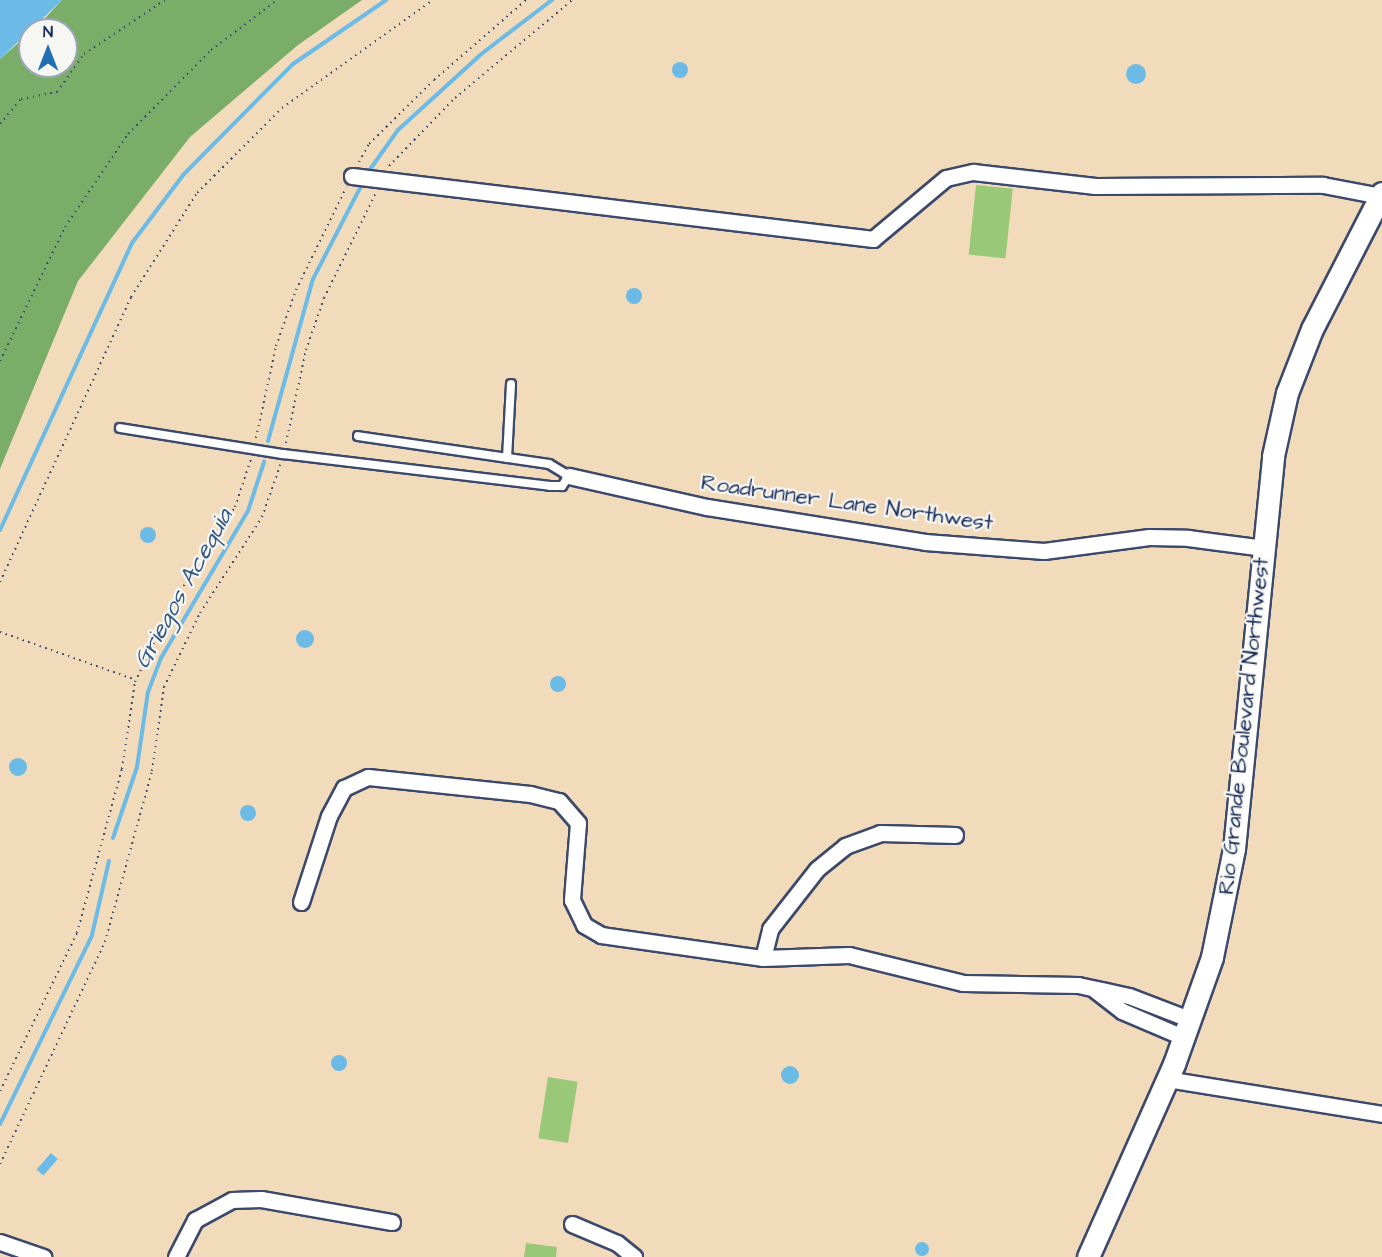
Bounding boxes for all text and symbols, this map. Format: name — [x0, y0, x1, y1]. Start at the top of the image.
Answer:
north arrow — [18, 18, 78, 78]
text: N — [43, 21, 53, 43]
street label: Roadrunner Lane Northwest — [699, 469, 995, 537]
water label: Griegos Acequia — [128, 504, 240, 674]
street label: Rio Grande Boulevard Northwest — [1213, 556, 1275, 896]

